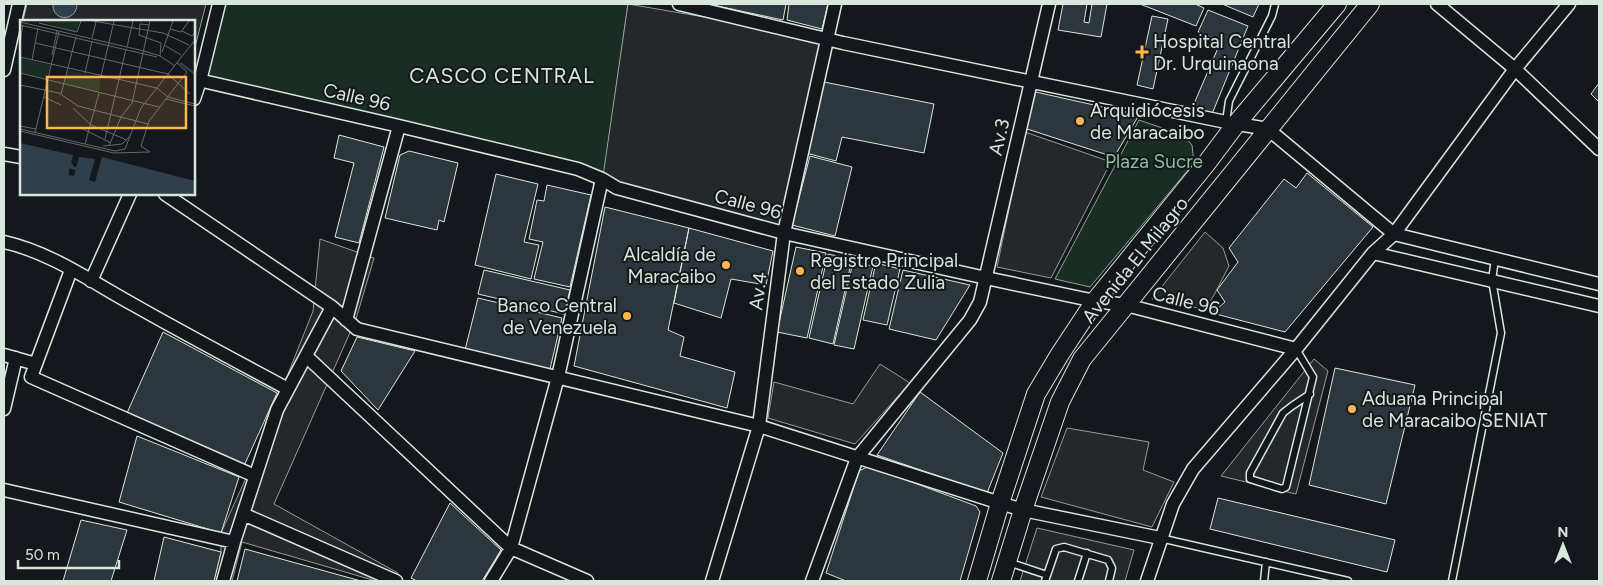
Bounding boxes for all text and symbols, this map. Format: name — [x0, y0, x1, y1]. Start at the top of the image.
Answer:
inset map — [20, 20, 195, 195]
place label: Hospital Central Dr. Urquinaona — [1153, 30, 1291, 75]
marker: Hospital Central Dr. Urquinaona — [1135, 45, 1149, 59]
district label: CASCO CENTRAL — [409, 63, 595, 88]
street label: Calle 96 — [321, 78, 393, 116]
place label: Arquidiócesis de Maracaibo — [1090, 99, 1205, 144]
marker: Arquidiócesis de Maracaibo — [1074, 115, 1086, 127]
street label: Av.3 — [984, 116, 1014, 158]
park label: Plaza Sucre — [1105, 150, 1203, 173]
street label: Calle 96 — [712, 184, 784, 224]
street label: Avenida El Milagro — [1077, 192, 1193, 328]
place label: Alcaldía de Maracaibo — [623, 243, 716, 288]
place label: Registro Principal del Estado Zulia — [810, 249, 958, 294]
marker: Alcaldía de Maracaibo — [720, 259, 732, 271]
marker: Registro Principal del Estado Zulia — [794, 265, 806, 277]
street label: Av.4 — [744, 270, 772, 311]
street label: Calle 96 — [1150, 282, 1222, 320]
place label: Banco Central de Venezuela — [497, 294, 617, 339]
marker: Banco Central de Venezuela — [621, 310, 633, 322]
place label: Aduana Principal de Maracaibo SENIAT — [1362, 387, 1548, 432]
marker: Aduana Principal de Maracaibo SENIAT — [1346, 403, 1358, 415]
north arrow — [1538, 520, 1588, 570]
text: N — [1558, 524, 1568, 541]
scale bar — [18, 538, 119, 570]
text: 50 m — [25, 546, 60, 564]

